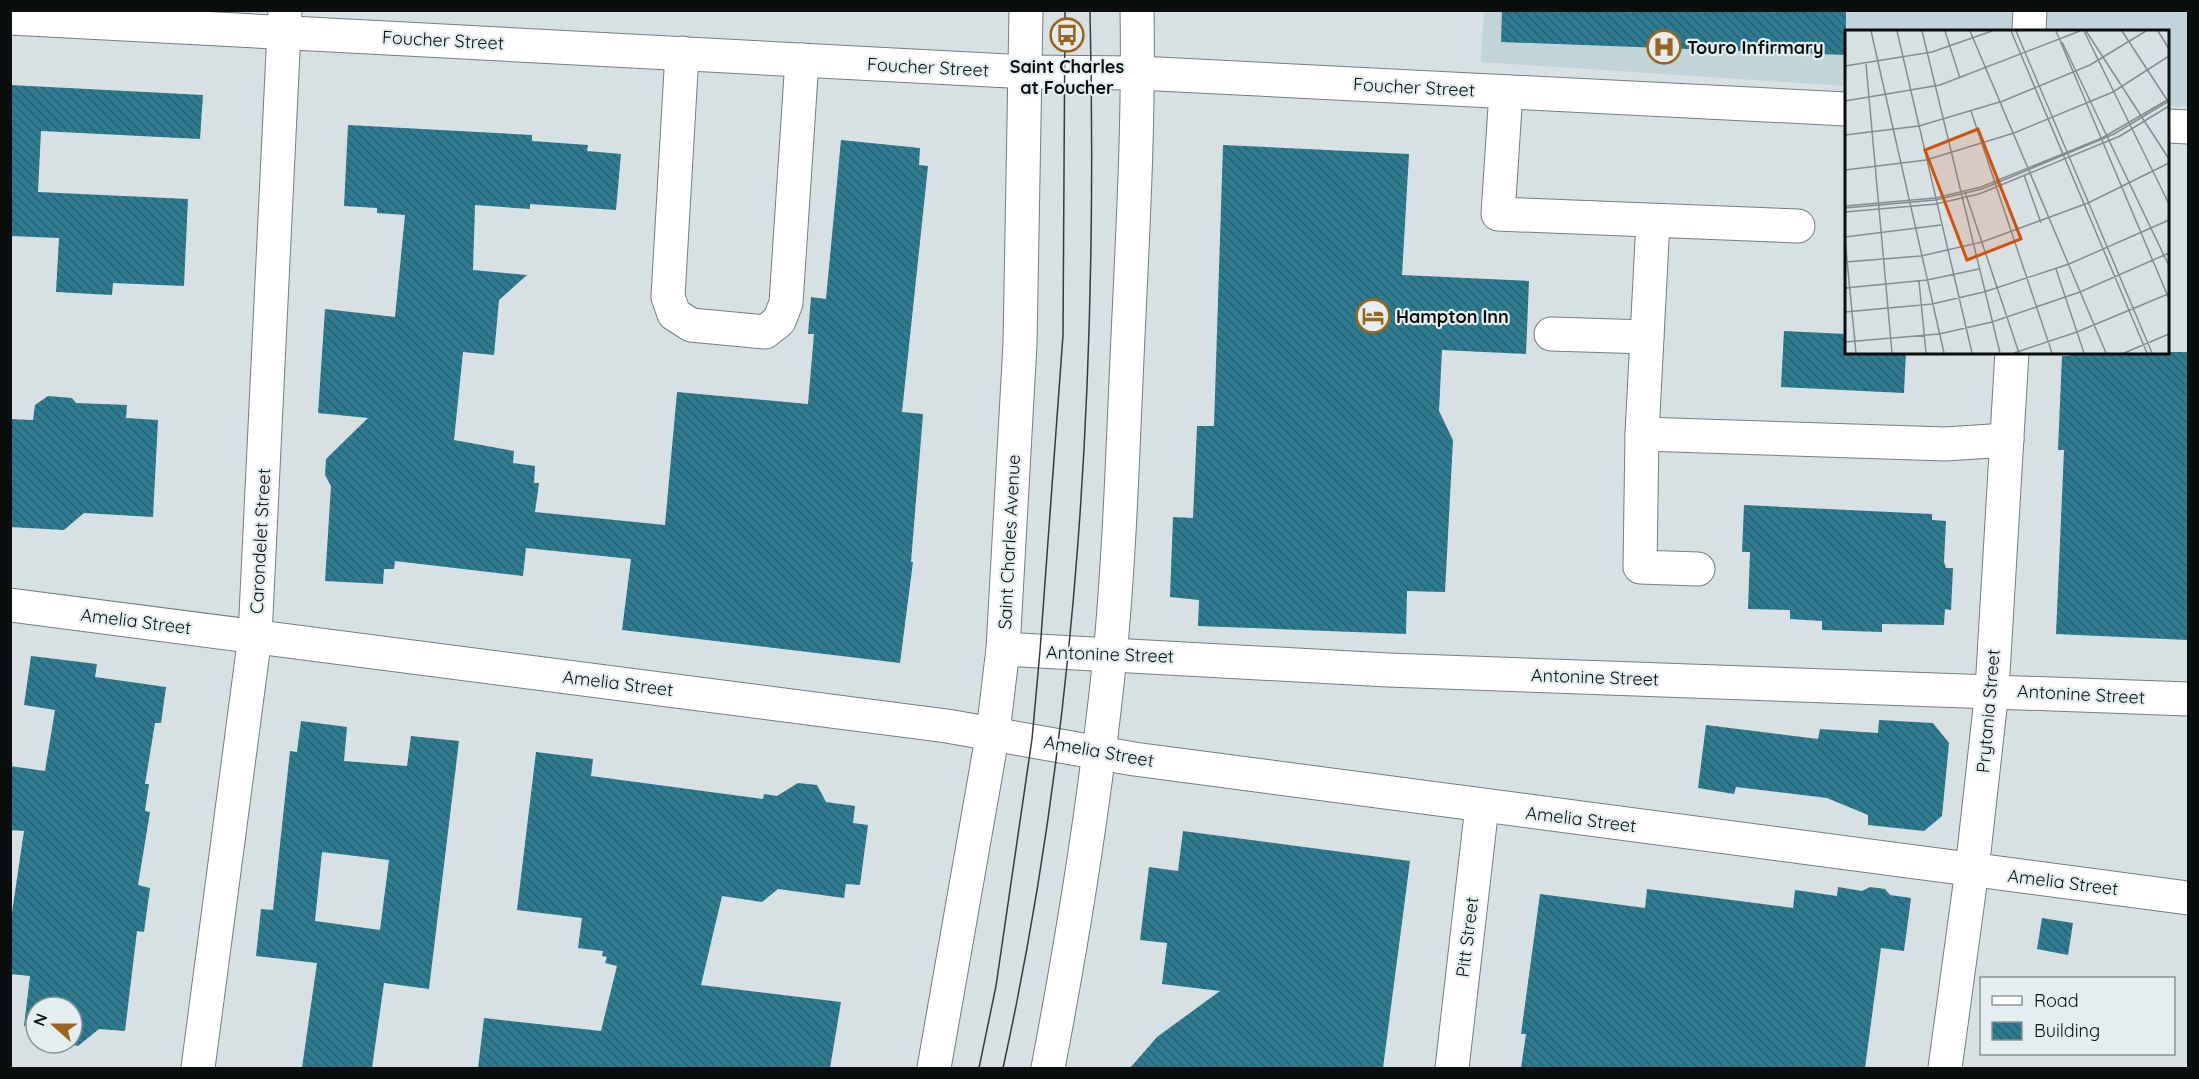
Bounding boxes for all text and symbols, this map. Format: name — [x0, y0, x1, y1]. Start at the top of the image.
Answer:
bus stop icon: Saint Charles at Foucher — [1049, 17, 1085, 53]
street label: Foucher Street — [382, 25, 504, 55]
hospital icon: Touro Infirmary — [1646, 29, 1682, 65]
inset map — [1845, 30, 2169, 354]
place label: Touro Infirmary — [1687, 36, 1823, 59]
street label: Foucher Street — [867, 52, 989, 82]
place label: Saint Charles at Foucher — [1010, 55, 1124, 99]
street label: Foucher Street — [1353, 72, 1475, 102]
hotel icon: Hampton Inn — [1355, 298, 1391, 334]
place label: Hampton Inn — [1396, 305, 1509, 328]
street label: Saint Charles Avenue — [993, 454, 1025, 630]
street label: Carondelet Street — [245, 468, 275, 614]
street label: Amelia Street — [79, 603, 193, 639]
street label: Antonine Street — [1046, 640, 1174, 668]
street label: Prytania Street — [1971, 648, 2005, 774]
street label: Antonine Street — [1531, 663, 1659, 691]
street label: Amelia Street — [561, 665, 675, 701]
street label: Antonine Street — [2017, 679, 2145, 709]
street label: Amelia Street — [1042, 730, 1156, 772]
street label: Amelia Street — [1524, 801, 1638, 837]
street label: Amelia Street — [2006, 864, 2120, 900]
street label: Pitt Street — [1451, 895, 1483, 979]
legend — [1980, 977, 2175, 1055]
text: Road — [2034, 989, 2079, 1012]
north arrow — [24, 995, 84, 1055]
text: N — [29, 1011, 51, 1029]
text: Building — [2034, 1019, 2100, 1042]

